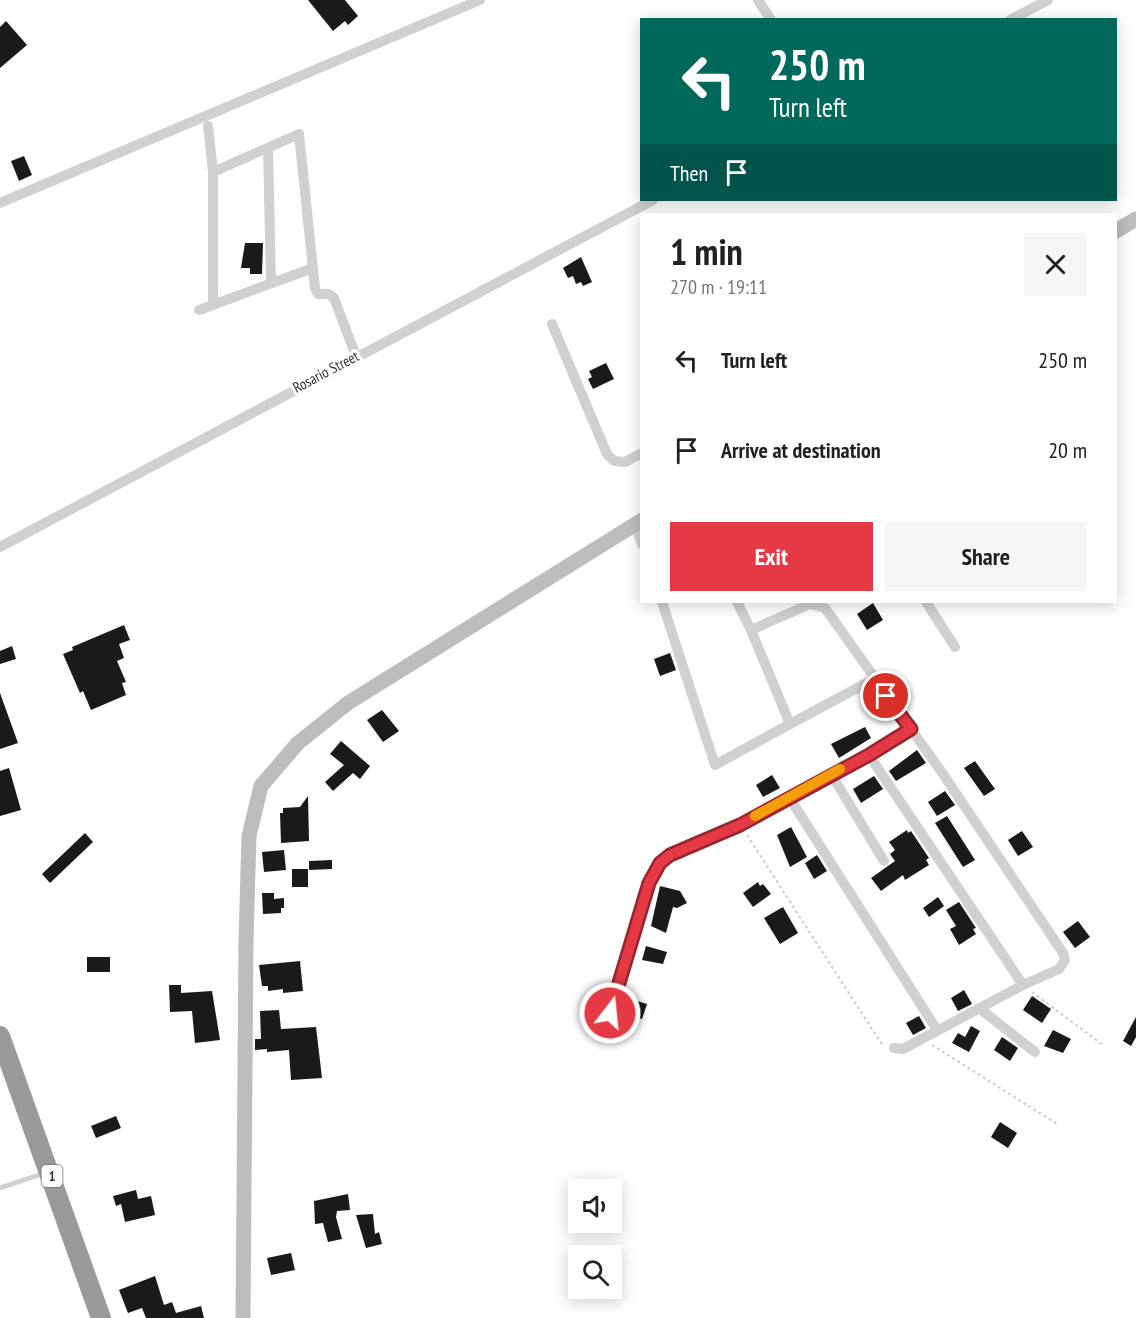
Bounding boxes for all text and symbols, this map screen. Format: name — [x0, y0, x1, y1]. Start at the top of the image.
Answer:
text: 250 m — [769, 37, 866, 92]
icon: left — [670, 42, 748, 120]
text: Turn left — [769, 90, 847, 124]
icon: arrive — [720, 156, 753, 189]
text: Then — [670, 159, 708, 187]
text: 1 min — [670, 228, 743, 275]
button: close — [1024, 233, 1087, 296]
text: 270 m · 19:11 — [670, 274, 767, 300]
icon: left — [670, 344, 703, 377]
street label: Rosario Street — [289, 346, 362, 397]
text: Turn left — [721, 346, 787, 374]
text: 250 m — [1038, 346, 1087, 374]
icon: arrive — [670, 434, 703, 467]
text: Arrive at destination — [721, 436, 881, 464]
text: 20 m — [1048, 436, 1087, 464]
button: Exit — [670, 522, 873, 591]
button: Share — [885, 522, 1087, 591]
pin — [860, 670, 911, 721]
icon: arrive — [869, 679, 902, 712]
position arrow — [578, 981, 642, 1045]
road number: 1 — [42, 1165, 62, 1187]
map controls — [568, 1179, 622, 1299]
button: sound — [568, 1179, 622, 1233]
button: search — [568, 1245, 622, 1299]

